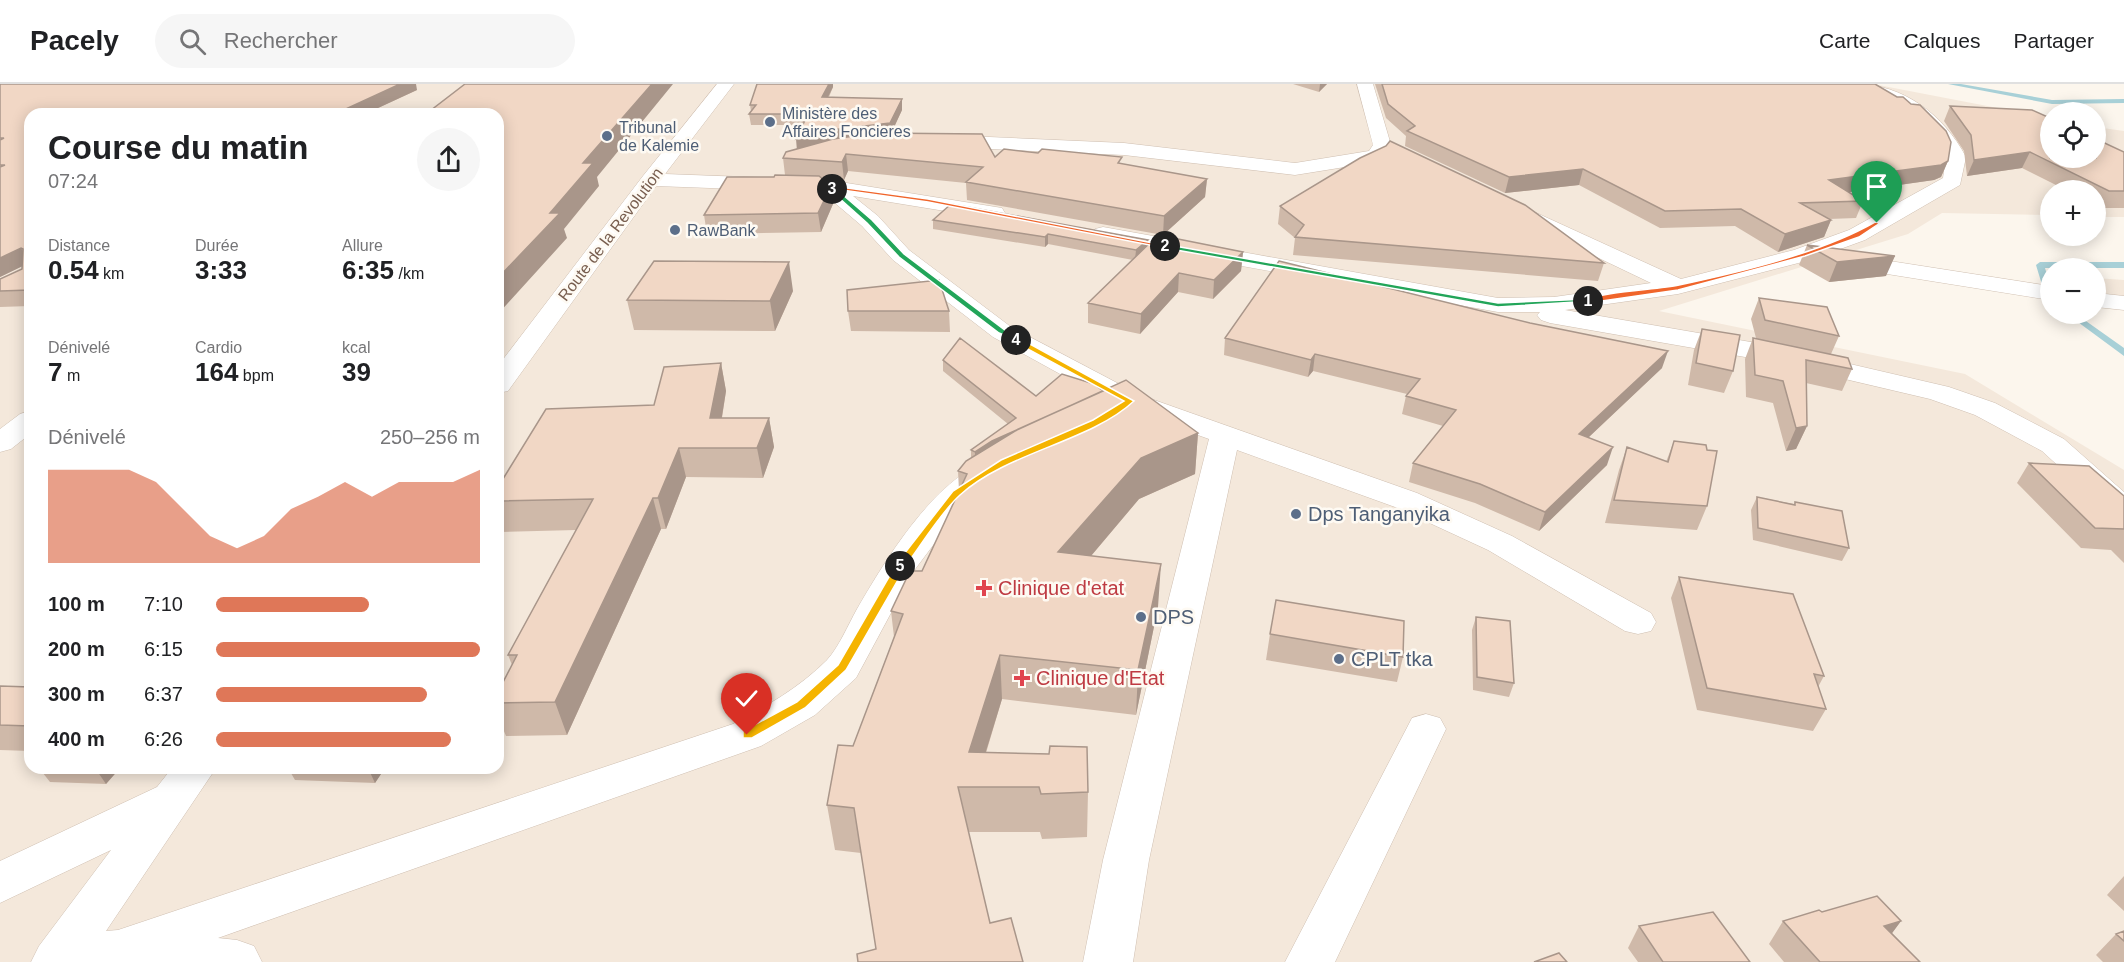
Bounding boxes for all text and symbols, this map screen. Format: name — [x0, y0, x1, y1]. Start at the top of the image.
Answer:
search box — [155, 14, 575, 68]
text: Pacely — [30, 25, 119, 56]
icon: search — [176, 25, 209, 58]
text: Rechercher — [224, 28, 337, 53]
text: Carte — [1819, 29, 1870, 52]
text: Calques — [1903, 29, 1980, 52]
text: Partager — [2013, 29, 2094, 52]
map controls — [2040, 102, 2106, 324]
button: locate — [2040, 102, 2106, 168]
place label: Ministère des Affaires Foncieres — [782, 105, 911, 140]
marker: Ministère des Affaires Foncieres — [763, 115, 777, 129]
place label: Tribunal de Kalemie — [619, 119, 699, 154]
button: share — [417, 128, 480, 191]
text: Course du matin — [48, 129, 308, 166]
marker: Tribunal de Kalemie — [600, 129, 614, 143]
pin — [1851, 161, 1902, 223]
street label: Route de la Revolution — [555, 165, 666, 304]
text: 07:24 — [48, 170, 98, 192]
icon: arrive — [1860, 170, 1893, 203]
pin: 3 — [817, 174, 847, 204]
text: 3 — [828, 180, 836, 197]
button: + — [2040, 180, 2106, 246]
place label: RawBank — [687, 222, 756, 239]
marker: RawBank — [668, 223, 682, 237]
pin: 2 — [1150, 231, 1180, 261]
text: Distance — [48, 237, 110, 254]
text: Durée — [195, 237, 239, 254]
text: Allure — [342, 237, 383, 254]
text: 2 — [1161, 237, 1169, 254]
text: 0.54 — [48, 255, 99, 285]
text: 3:33 — [195, 255, 247, 285]
text: 6:35 — [342, 255, 394, 285]
button: − — [2040, 258, 2106, 324]
text: km — [99, 265, 124, 282]
text: /km — [394, 265, 424, 282]
pin: 1 — [1573, 286, 1603, 316]
text: 1 — [1584, 292, 1592, 309]
pin: 4 — [1001, 325, 1031, 355]
text: 4 — [1012, 331, 1020, 348]
text: Dénivelé — [48, 339, 110, 356]
text: Cardio — [195, 339, 242, 356]
text: kcal — [342, 339, 370, 356]
text: 7 — [48, 357, 62, 387]
text: 164 — [195, 357, 238, 387]
text: 39 — [342, 357, 371, 387]
text: m — [62, 367, 80, 384]
text: bpm — [238, 367, 274, 384]
text: Dénivelé — [48, 426, 126, 448]
text: 250–256 m — [380, 426, 480, 448]
place label: Dps Tanganyika — [1308, 503, 1451, 525]
marker: Dps Tanganyika — [1289, 507, 1303, 521]
pin: 5 — [885, 551, 915, 581]
text: 5 — [896, 557, 904, 574]
place label: Clinique d'etat — [998, 577, 1125, 599]
marker: Clinique d'etat — [975, 579, 993, 597]
text: 100 m — [48, 593, 105, 615]
text: 7:10 — [144, 593, 183, 615]
place label: DPS — [1153, 606, 1194, 628]
marker: DPS — [1134, 610, 1148, 624]
text: 200 m — [48, 638, 105, 660]
text: 6:15 — [144, 638, 183, 660]
place label: CPLT tka — [1351, 648, 1433, 670]
marker: CPLT tka — [1332, 652, 1346, 666]
place label: Clinique d'Etat — [1036, 667, 1165, 689]
marker: Clinique d'Etat — [1013, 669, 1031, 687]
pin — [721, 673, 772, 735]
icon: check — [730, 682, 763, 715]
text: 300 m — [48, 683, 105, 705]
text: 6:37 — [144, 683, 183, 705]
text: 400 m — [48, 728, 105, 750]
text: 6:26 — [144, 728, 183, 750]

